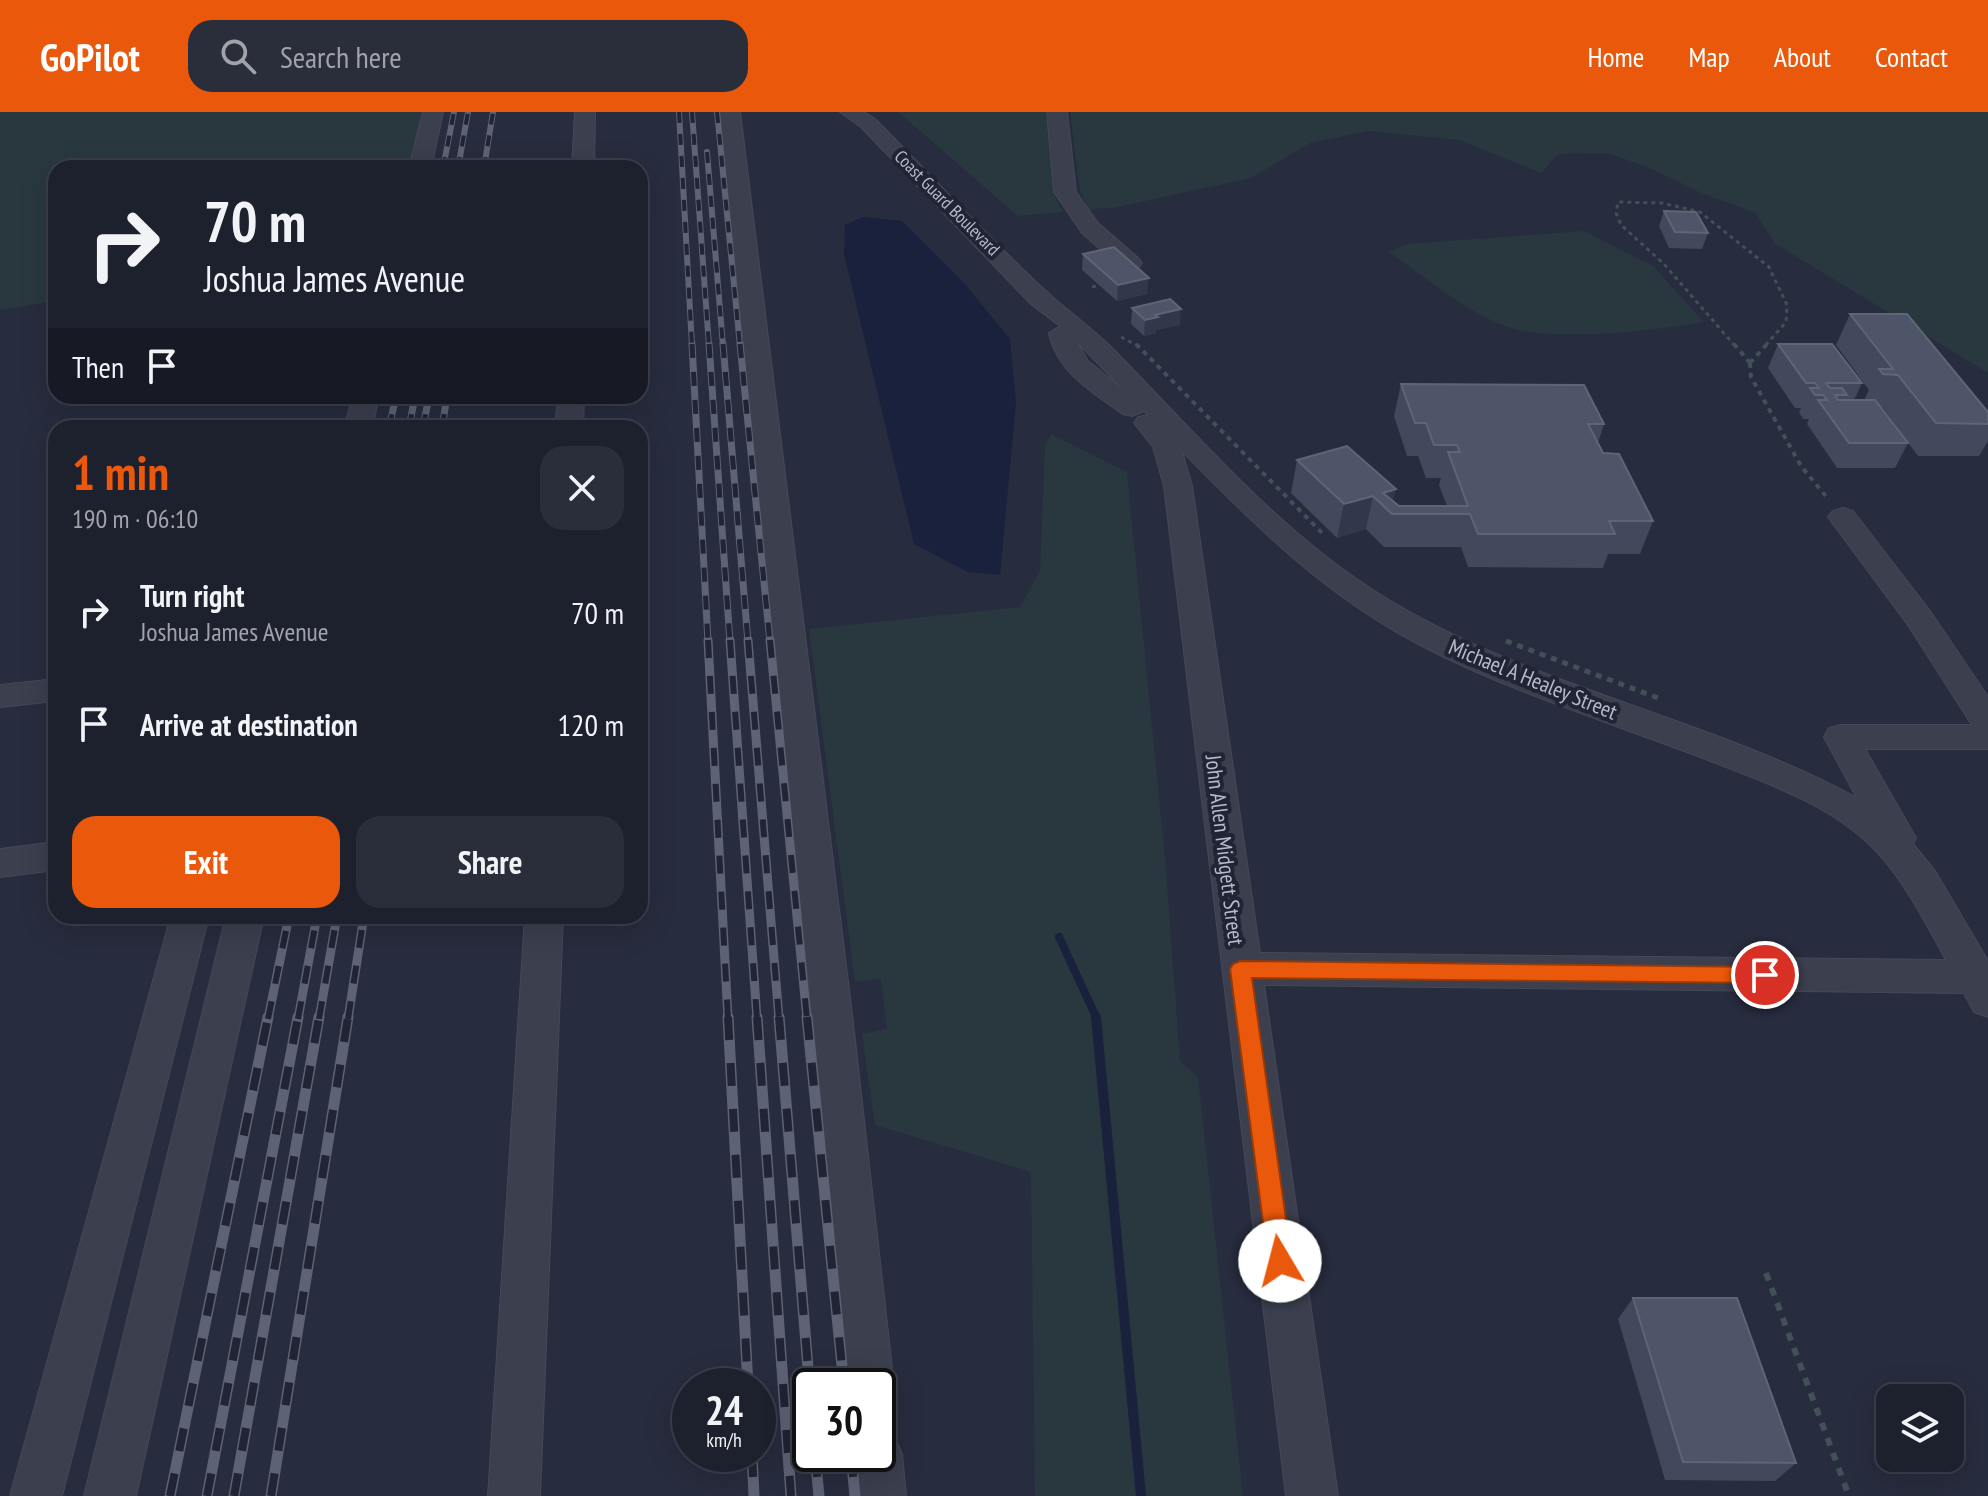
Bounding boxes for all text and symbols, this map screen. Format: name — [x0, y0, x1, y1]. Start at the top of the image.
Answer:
search box — [188, 20, 748, 92]
text: GoPilot — [40, 32, 140, 81]
icon: search — [216, 34, 260, 78]
text: Search here — [280, 37, 402, 76]
text: Home — [1588, 38, 1644, 75]
text: Map — [1688, 38, 1730, 75]
text: About — [1774, 38, 1831, 75]
text: Contact — [1875, 38, 1948, 75]
street label: Coast Guard Boulevard — [890, 145, 1005, 260]
text: 70 m — [204, 185, 306, 257]
icon: right — [72, 192, 176, 296]
text: Joshua James Avenue — [204, 255, 465, 302]
icon: arrive — [140, 344, 184, 388]
text: Then — [72, 347, 124, 386]
text: 1 min — [72, 441, 169, 503]
button: close — [540, 446, 624, 530]
text: 190 m · 06:10 — [72, 502, 198, 535]
text: Turn right — [140, 576, 244, 615]
icon: right — [72, 590, 116, 634]
text: 70 m — [571, 593, 624, 632]
text: Joshua James Avenue — [140, 615, 329, 648]
street label: Michael A Healey Street — [1445, 632, 1621, 726]
icon: arrive — [72, 702, 116, 746]
text: Arrive at destination — [140, 705, 358, 744]
text: 120 m — [558, 705, 624, 744]
street label: John Allen Midgett Street — [1199, 752, 1251, 947]
button: Exit — [72, 816, 340, 908]
button: Share — [356, 816, 624, 908]
pin — [1731, 941, 1799, 1009]
icon: arrive — [1743, 953, 1787, 997]
position arrow — [1238, 1219, 1322, 1303]
speed limit sign: 30 — [792, 1368, 896, 1472]
text: 24 — [705, 1384, 743, 1436]
map controls — [1876, 1384, 1964, 1472]
button: layers — [1876, 1384, 1964, 1472]
text: km/h — [706, 1427, 742, 1453]

